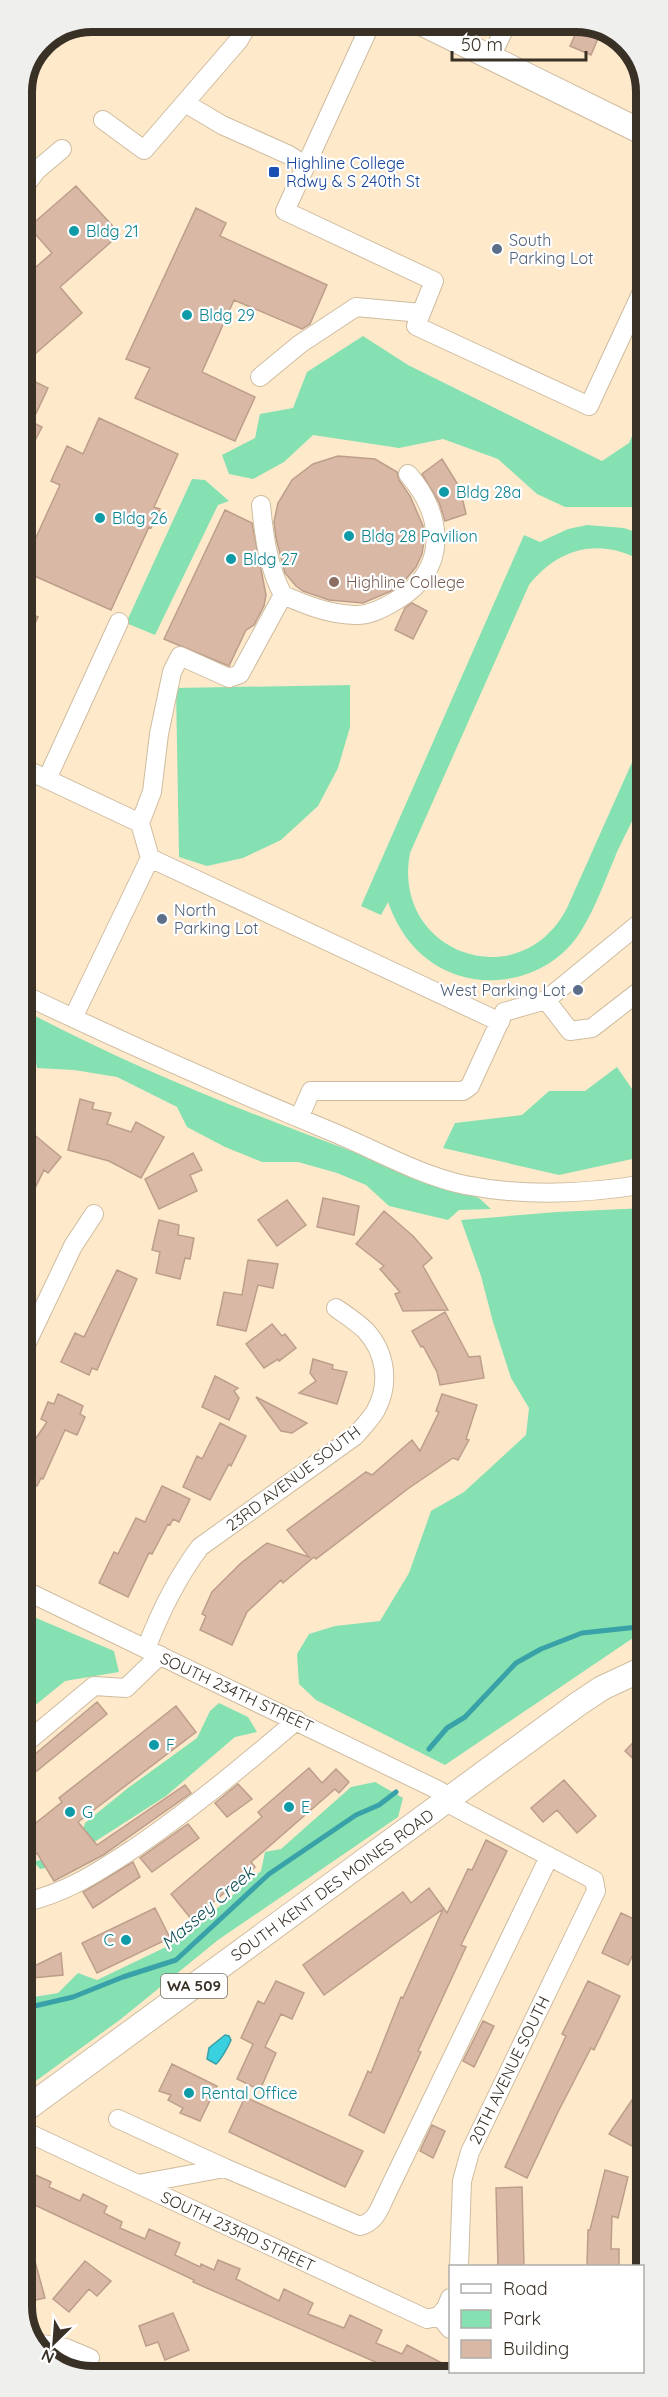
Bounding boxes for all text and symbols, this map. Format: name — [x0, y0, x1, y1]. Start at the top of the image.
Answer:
scale bar — [452, 24, 586, 62]
text: 50 m — [461, 33, 503, 56]
place label: Highline College Rdwy & S 240th St — [286, 153, 420, 191]
marker: Highline College Rdwy & S 240th St — [267, 165, 281, 179]
place label: Bldg 21 — [86, 221, 139, 241]
marker: Bldg 21 — [67, 224, 81, 238]
place label: South Parking Lot — [509, 230, 594, 268]
marker: South Parking Lot — [490, 242, 504, 256]
place label: Bldg 29 — [199, 305, 255, 325]
marker: Bldg 29 — [180, 308, 194, 322]
place label: Bldg 28a — [456, 482, 521, 502]
marker: Bldg 28a — [437, 485, 451, 499]
place label: Bldg 26 — [112, 508, 168, 528]
marker: Bldg 26 — [93, 511, 107, 525]
place label: Bldg 28 Pavilion — [361, 526, 478, 546]
marker: Bldg 28 Pavilion — [342, 529, 356, 543]
place label: Bldg 27 — [243, 549, 298, 569]
marker: Bldg 27 — [224, 552, 238, 566]
place label: Highline College — [346, 572, 465, 592]
marker: Highline College — [327, 575, 341, 589]
place label: North Parking Lot — [174, 900, 259, 938]
marker: North Parking Lot — [155, 912, 169, 926]
place label: West Parking Lot — [440, 980, 566, 1000]
marker: West Parking Lot — [571, 983, 585, 997]
street label: 23RD AVENUE SOUTH — [222, 1421, 364, 1535]
street label: SOUTH 234TH STREET — [157, 1648, 317, 1736]
place label: F — [166, 1735, 175, 1755]
marker: F — [147, 1738, 161, 1752]
place label: E — [301, 1797, 310, 1817]
marker: E — [282, 1800, 296, 1814]
place label: G — [82, 1802, 93, 1822]
marker: G — [63, 1805, 77, 1819]
street label: SOUTH KENT DES MOINES ROAD — [227, 1805, 437, 1965]
water label: Massey Creek — [156, 1860, 260, 1954]
place label: C — [104, 1930, 114, 1950]
marker: C — [119, 1933, 133, 1947]
road number: WA 509 — [161, 1974, 227, 1998]
street label: 20TH AVENUE SOUTH — [464, 1993, 554, 2147]
place label: Rental Office — [201, 2083, 298, 2103]
marker: Rental Office — [182, 2086, 196, 2100]
street label: SOUTH 233RD STREET — [158, 2187, 318, 2276]
legend — [449, 2265, 644, 2373]
text: Road — [503, 2277, 548, 2300]
text: Park — [503, 2307, 541, 2330]
north arrow — [24, 2313, 84, 2373]
text: Building — [503, 2337, 569, 2360]
text: N — [38, 2345, 57, 2368]

